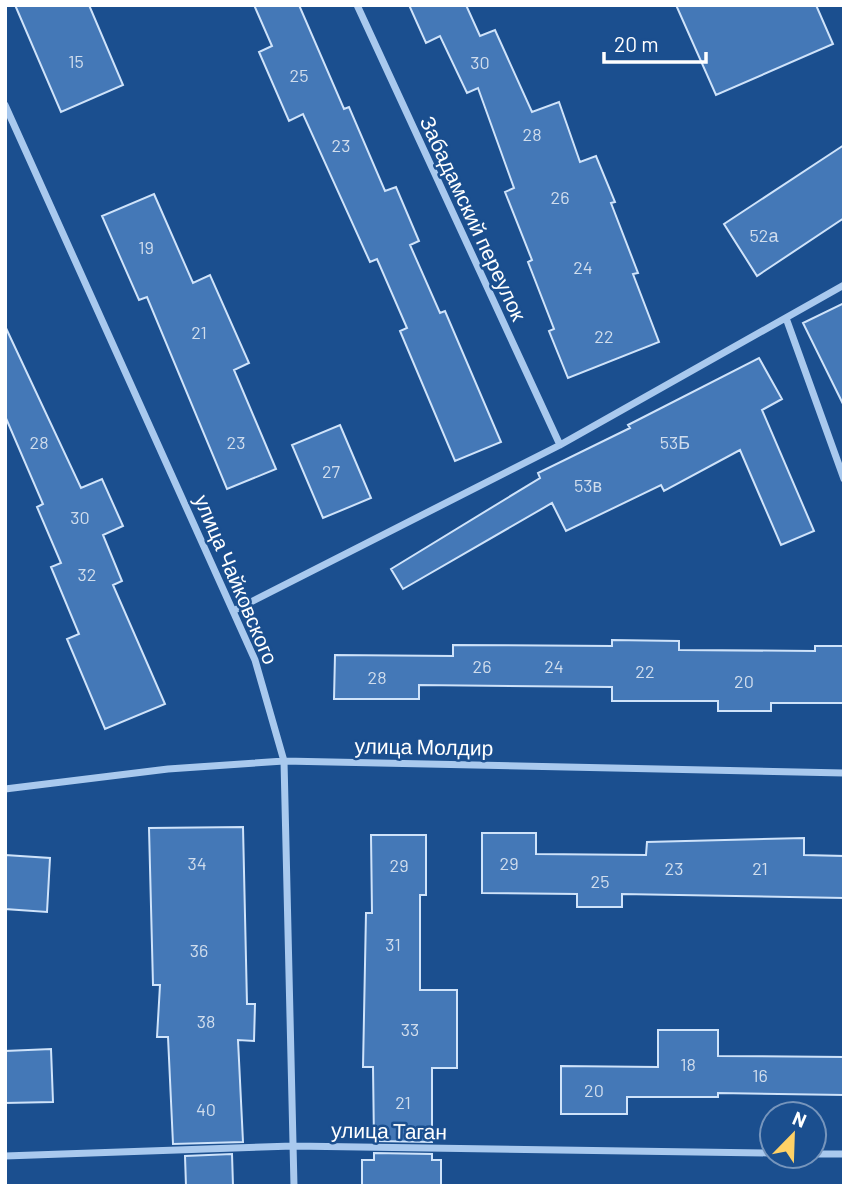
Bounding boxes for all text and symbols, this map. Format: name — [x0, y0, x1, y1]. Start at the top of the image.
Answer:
scale bar — [604, 21, 706, 65]
text: 20 m — [614, 31, 659, 56]
house number: 15 — [68, 50, 84, 72]
house number: 30 — [470, 51, 490, 73]
house number: 25 — [290, 64, 308, 86]
street label: Забадамский переулок — [416, 112, 533, 325]
house number: 28 — [522, 123, 542, 145]
house number: 23 — [332, 134, 350, 156]
house number: 26 — [551, 186, 569, 208]
house number: 52а — [750, 224, 779, 246]
house number: 19 — [138, 236, 154, 258]
house number: 24 — [573, 256, 593, 278]
house number: 21 — [191, 321, 207, 343]
house number: 22 — [594, 325, 614, 347]
house number: 28 — [29, 431, 49, 453]
house number: 23 — [227, 431, 245, 453]
house number: 53Б — [660, 431, 690, 453]
house number: 27 — [322, 460, 341, 482]
house number: 53в — [574, 474, 602, 496]
street label: улица Чайковского — [190, 490, 284, 668]
house number: 30 — [70, 506, 90, 528]
house number: 32 — [78, 563, 96, 585]
house number: 26 — [473, 655, 491, 677]
house number: 24 — [544, 655, 564, 677]
house number: 22 — [635, 660, 655, 682]
house number: 28 — [367, 666, 387, 688]
house number: 20 — [734, 670, 754, 692]
street label: улица Молдир — [354, 732, 494, 760]
house number: 34 — [187, 852, 207, 874]
house number: 29 — [499, 852, 519, 874]
house number: 29 — [389, 854, 409, 876]
house number: 23 — [665, 857, 683, 879]
house number: 21 — [752, 857, 768, 879]
house number: 25 — [591, 870, 609, 892]
house number: 31 — [385, 933, 401, 955]
house number: 36 — [190, 939, 208, 961]
house number: 38 — [197, 1010, 215, 1032]
house number: 33 — [401, 1018, 419, 1040]
house number: 18 — [680, 1053, 696, 1075]
house number: 16 — [752, 1064, 768, 1086]
house number: 20 — [584, 1079, 604, 1101]
house number: 21 — [395, 1091, 411, 1113]
house number: 40 — [196, 1098, 216, 1120]
north arrow — [758, 1100, 828, 1170]
text: N — [790, 1106, 810, 1132]
street label: улица Таган — [331, 1116, 447, 1144]

